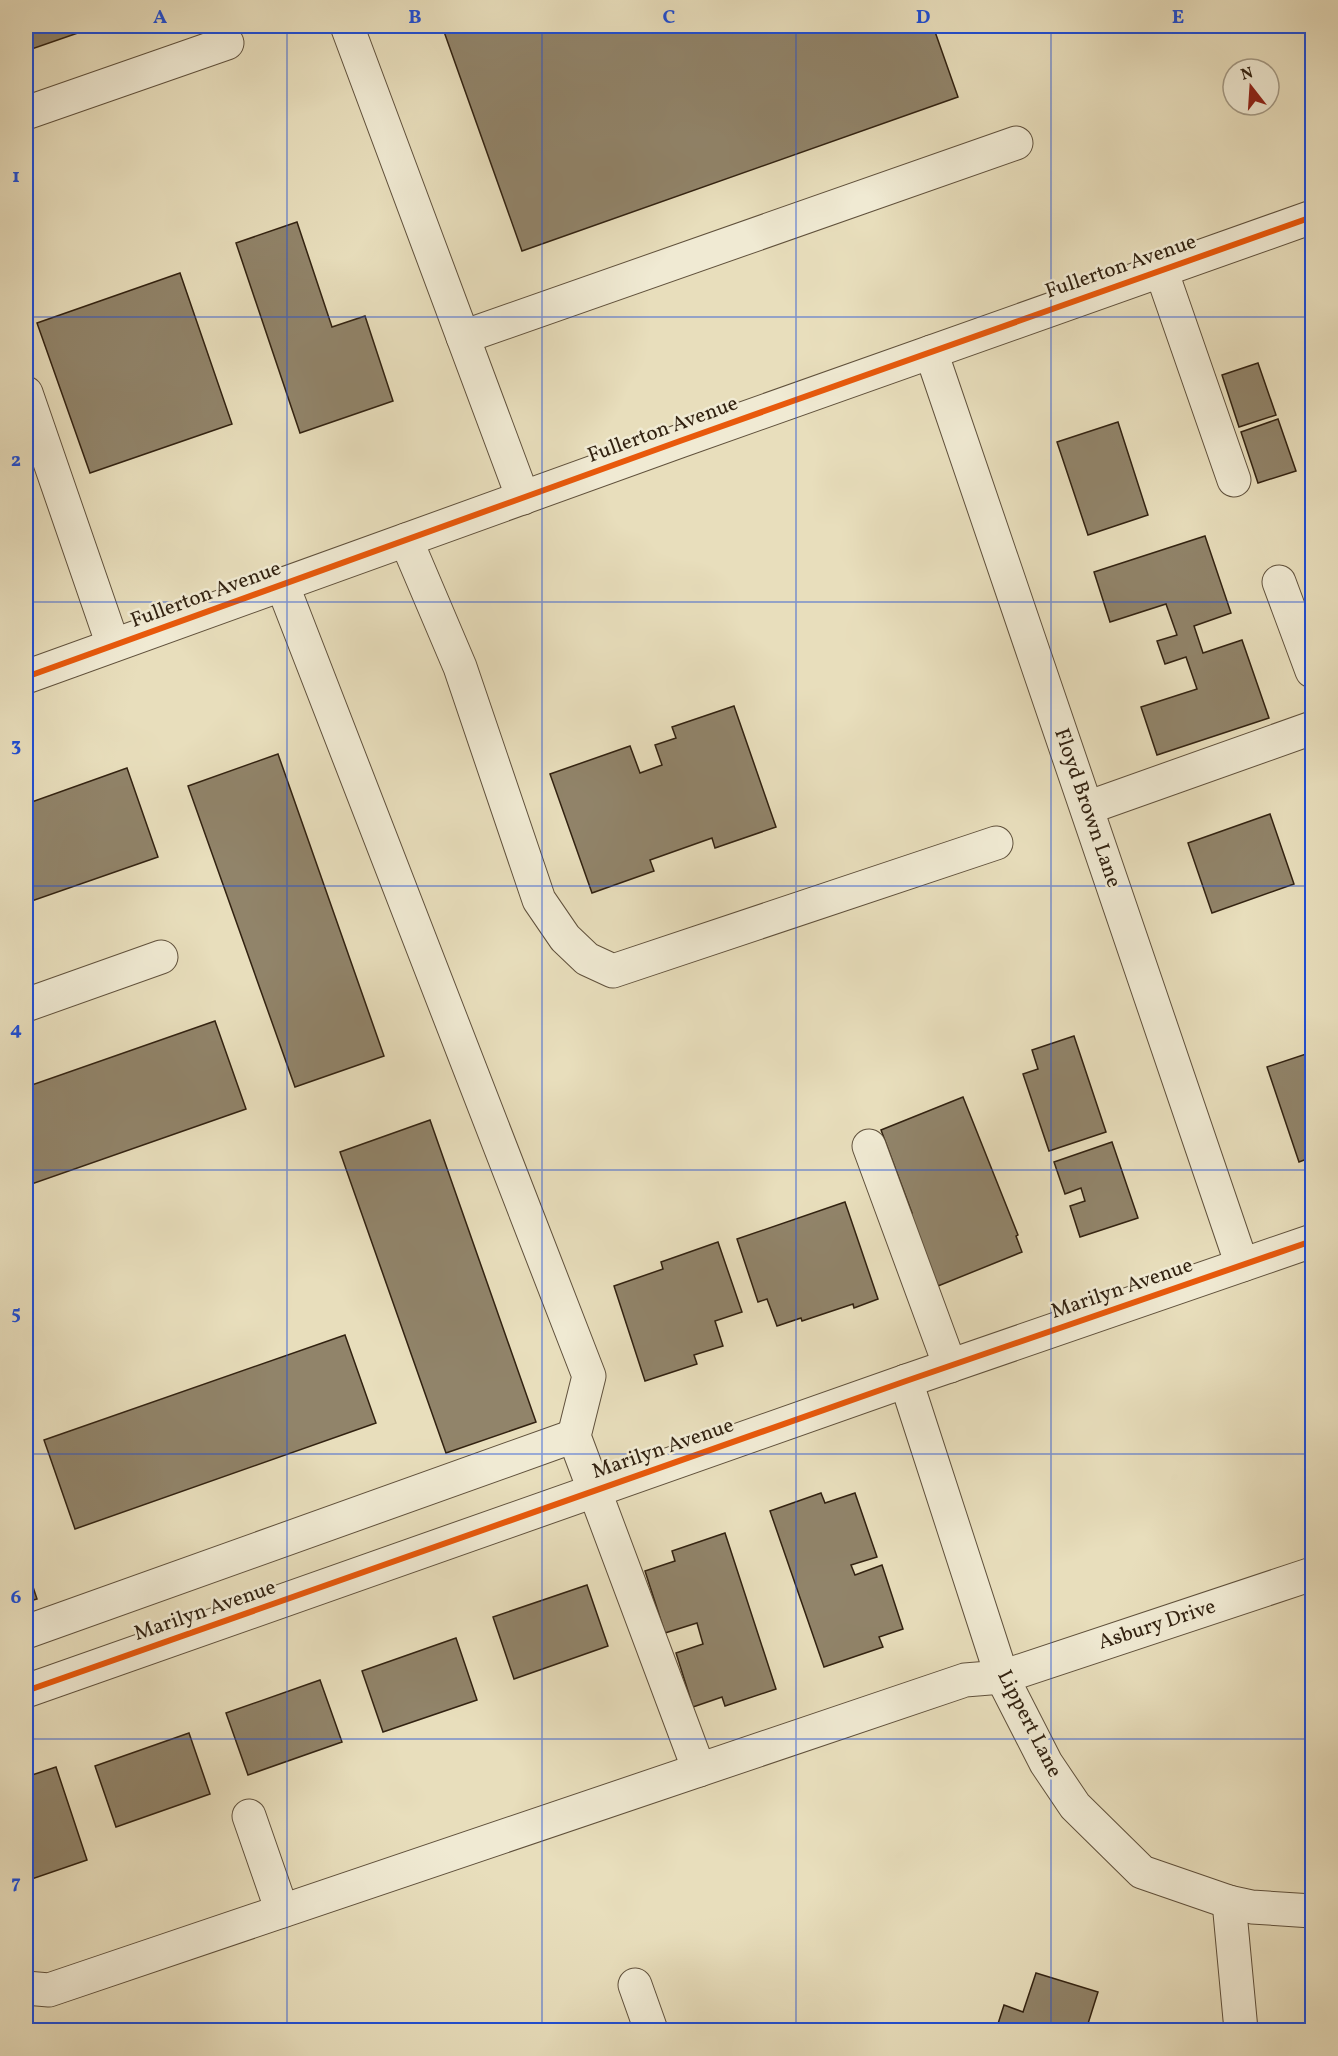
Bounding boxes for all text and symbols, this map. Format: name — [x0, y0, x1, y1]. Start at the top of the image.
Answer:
text: A — [153, 4, 167, 32]
text: B — [408, 4, 422, 32]
text: C — [663, 4, 676, 32]
text: D — [916, 4, 930, 32]
text: E — [1172, 4, 1184, 32]
north arrow — [1221, 57, 1281, 117]
text: N — [1238, 62, 1256, 87]
text: 1 — [12, 163, 20, 191]
street label: Fullerton Avenue — [1042, 228, 1200, 306]
street label: Fullerton Avenue — [584, 389, 742, 471]
text: 2 — [11, 447, 21, 475]
street label: Fullerton Avenue — [127, 554, 285, 636]
street label: Floyd Brown Lane — [1046, 724, 1128, 892]
text: 3 — [11, 732, 21, 760]
text: 4 — [10, 1016, 22, 1044]
street label: Marilyn Avenue — [1047, 1251, 1197, 1327]
text: 5 — [11, 1300, 21, 1328]
street label: Marilyn Avenue — [588, 1411, 738, 1487]
street label: Marilyn Avenue — [130, 1573, 280, 1649]
text: 6 — [11, 1584, 22, 1612]
street label: Asbury Drive — [1094, 1592, 1220, 1658]
street label: Lippert Lane — [989, 1665, 1069, 1783]
text: 7 — [11, 1869, 21, 1897]

